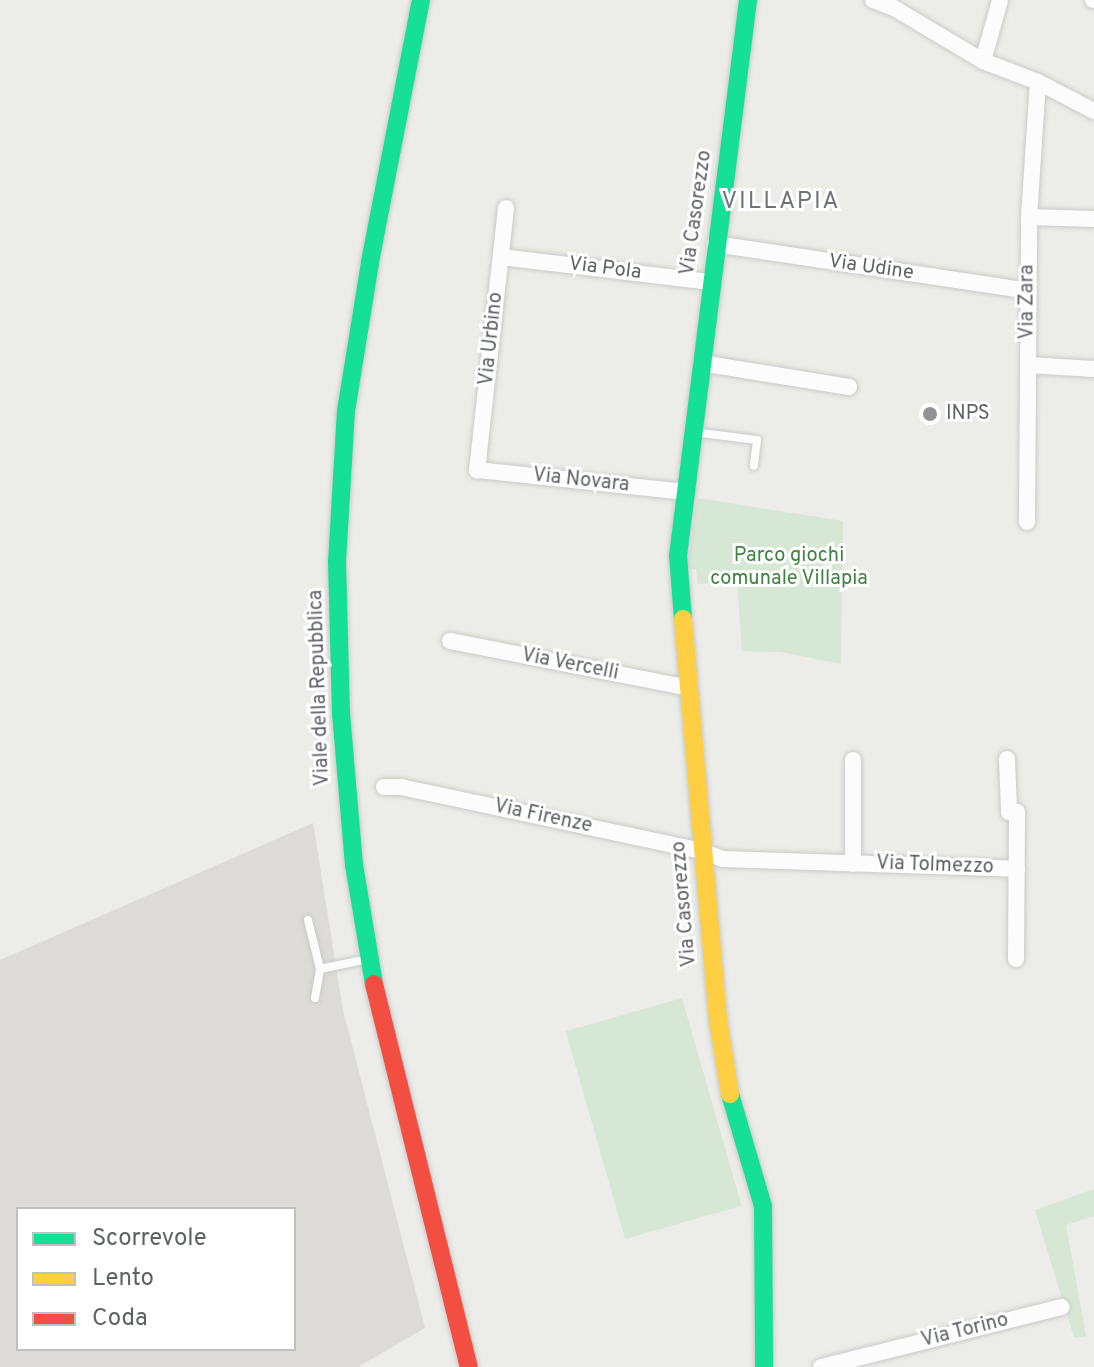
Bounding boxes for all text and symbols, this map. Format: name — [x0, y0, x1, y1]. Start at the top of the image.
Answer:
street label: Via Casorezzo — [676, 149, 718, 277]
district label: VILLAPIA — [721, 189, 841, 217]
street label: Via Udine — [827, 250, 915, 286]
street label: Via Pola — [567, 253, 643, 285]
street label: Via Zara — [1016, 264, 1040, 340]
street label: Via Urbino — [475, 291, 509, 387]
place label: INPS — [946, 402, 990, 426]
marker: INPS — [921, 405, 939, 423]
street label: Via Novara — [531, 464, 631, 498]
park label: Parco giochi comunale Villapia — [710, 544, 868, 591]
street label: Viale della Repubblica — [305, 589, 335, 787]
street label: Via Vercelli — [519, 644, 621, 686]
street label: Via Firenze — [492, 795, 594, 839]
street label: Via Casorezzo — [668, 840, 702, 968]
street label: Via Tolmezzo — [875, 852, 995, 880]
legend — [16, 1207, 296, 1351]
text: Scorrevole — [92, 1224, 207, 1254]
text: Lento — [92, 1264, 154, 1294]
text: Coda — [92, 1304, 148, 1334]
street label: Via Torino — [919, 1309, 1011, 1353]

